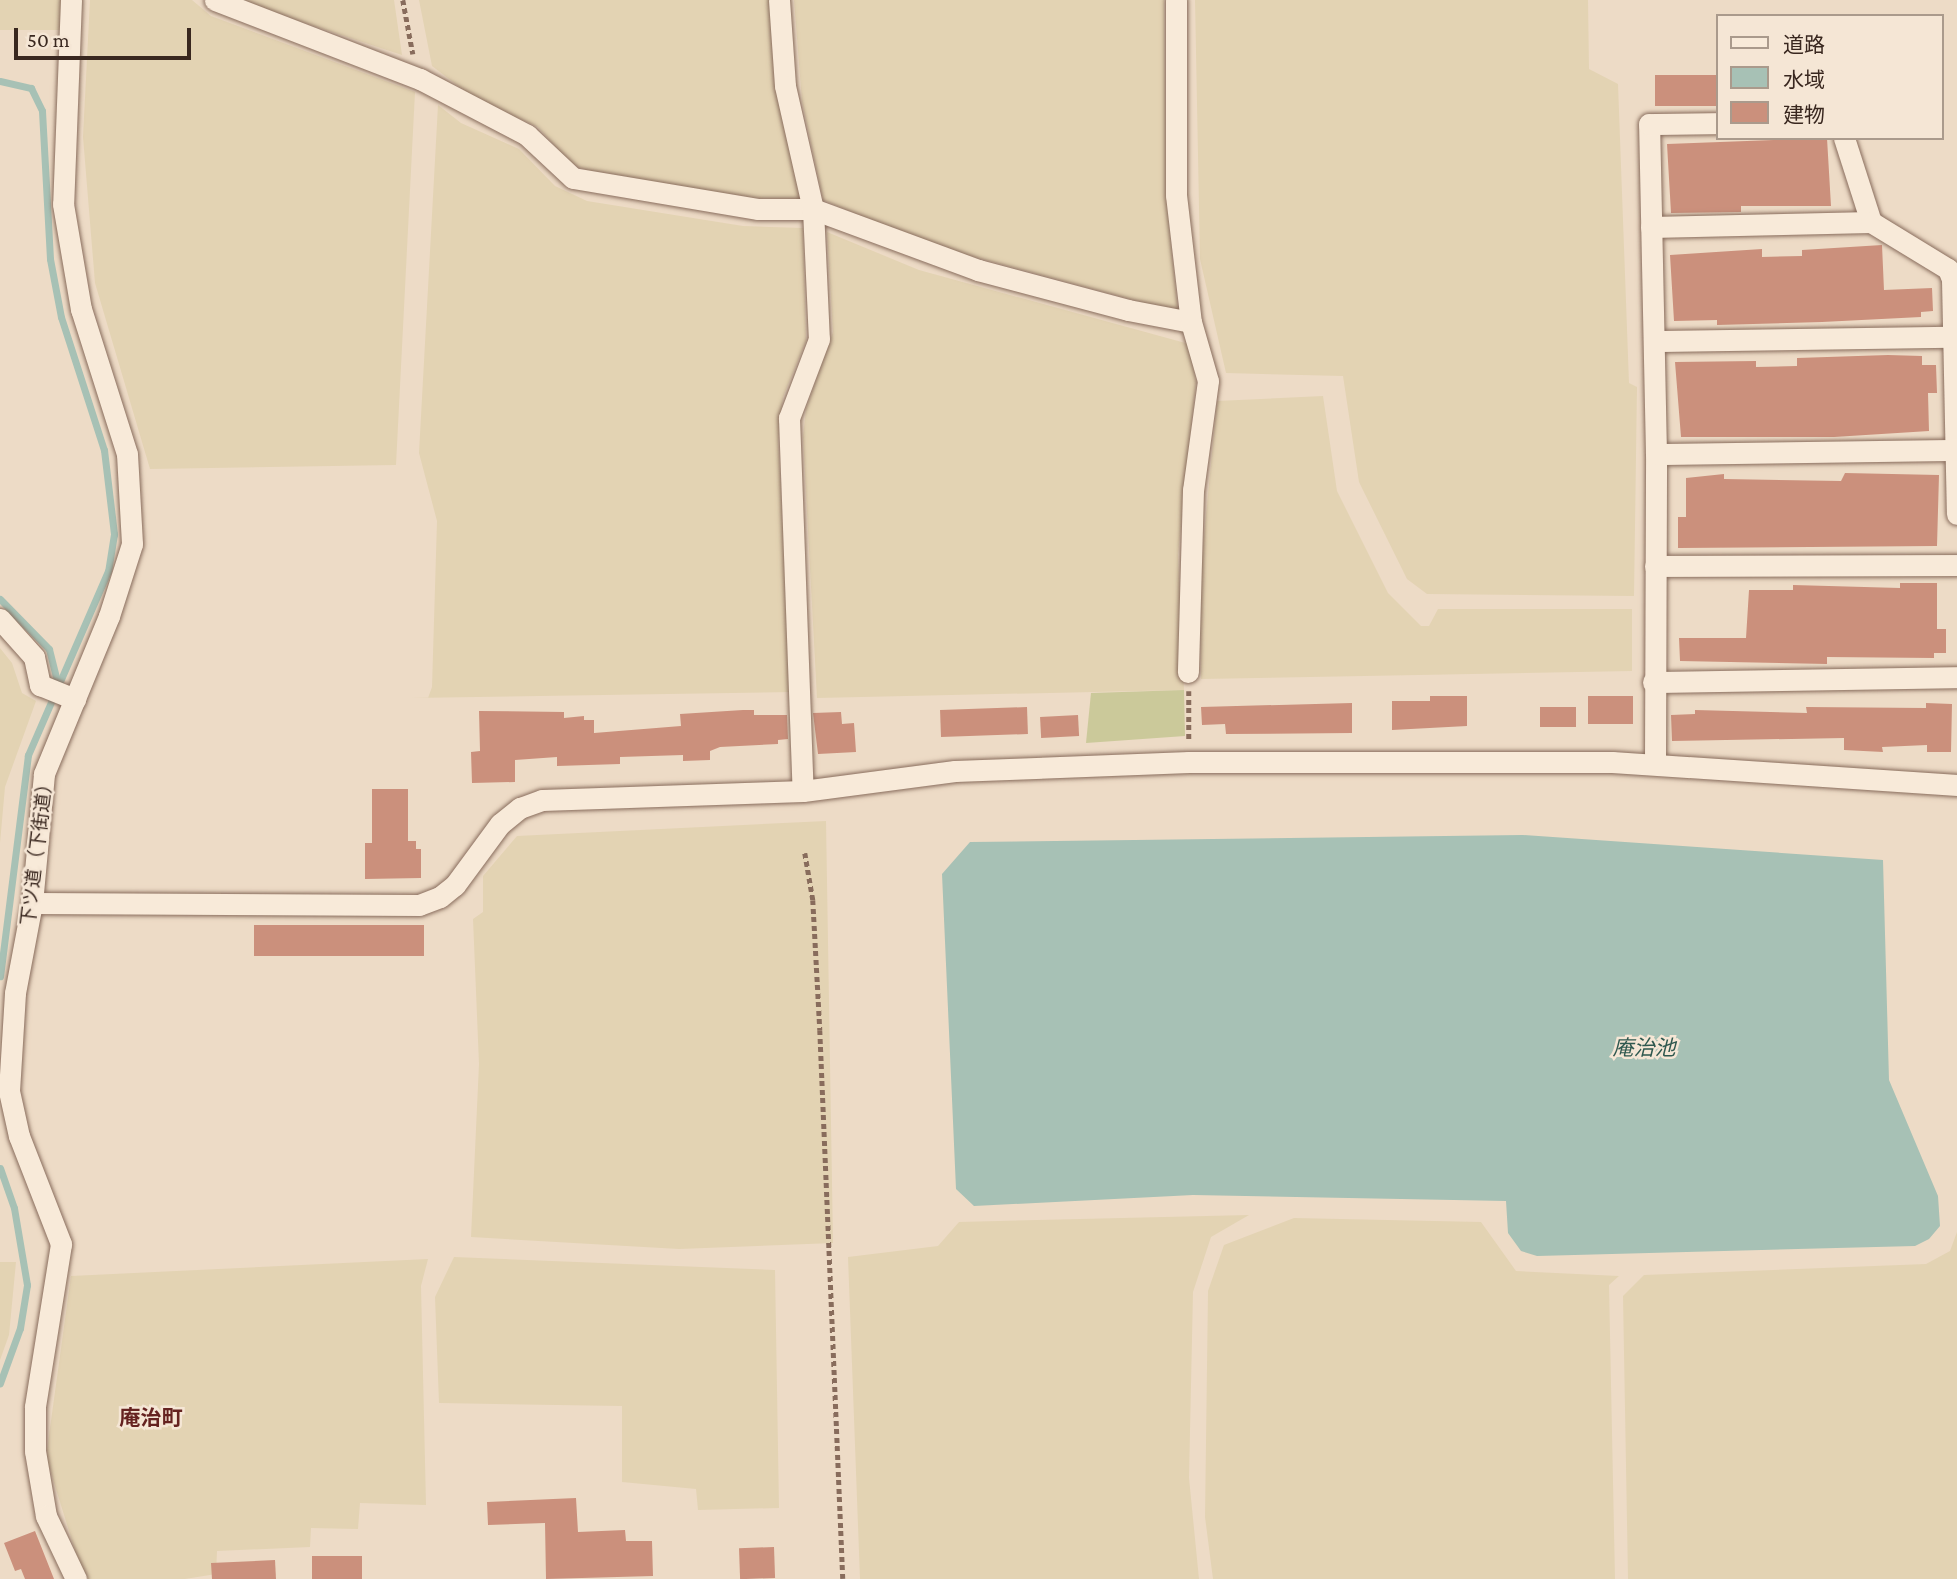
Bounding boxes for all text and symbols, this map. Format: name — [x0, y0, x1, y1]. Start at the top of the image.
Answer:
scale bar — [18, 14, 194, 58]
legend — [1716, 14, 1943, 140]
text: 50 m — [27, 28, 70, 52]
text: 道路 — [1783, 33, 1825, 57]
text: 水域 — [1783, 68, 1825, 92]
text: 建物 — [1783, 103, 1825, 127]
street label: 下ツ道（下街道） — [16, 773, 58, 927]
water label: 庵治池 — [1613, 1035, 1675, 1061]
district label: 庵治町 — [120, 1405, 182, 1431]

